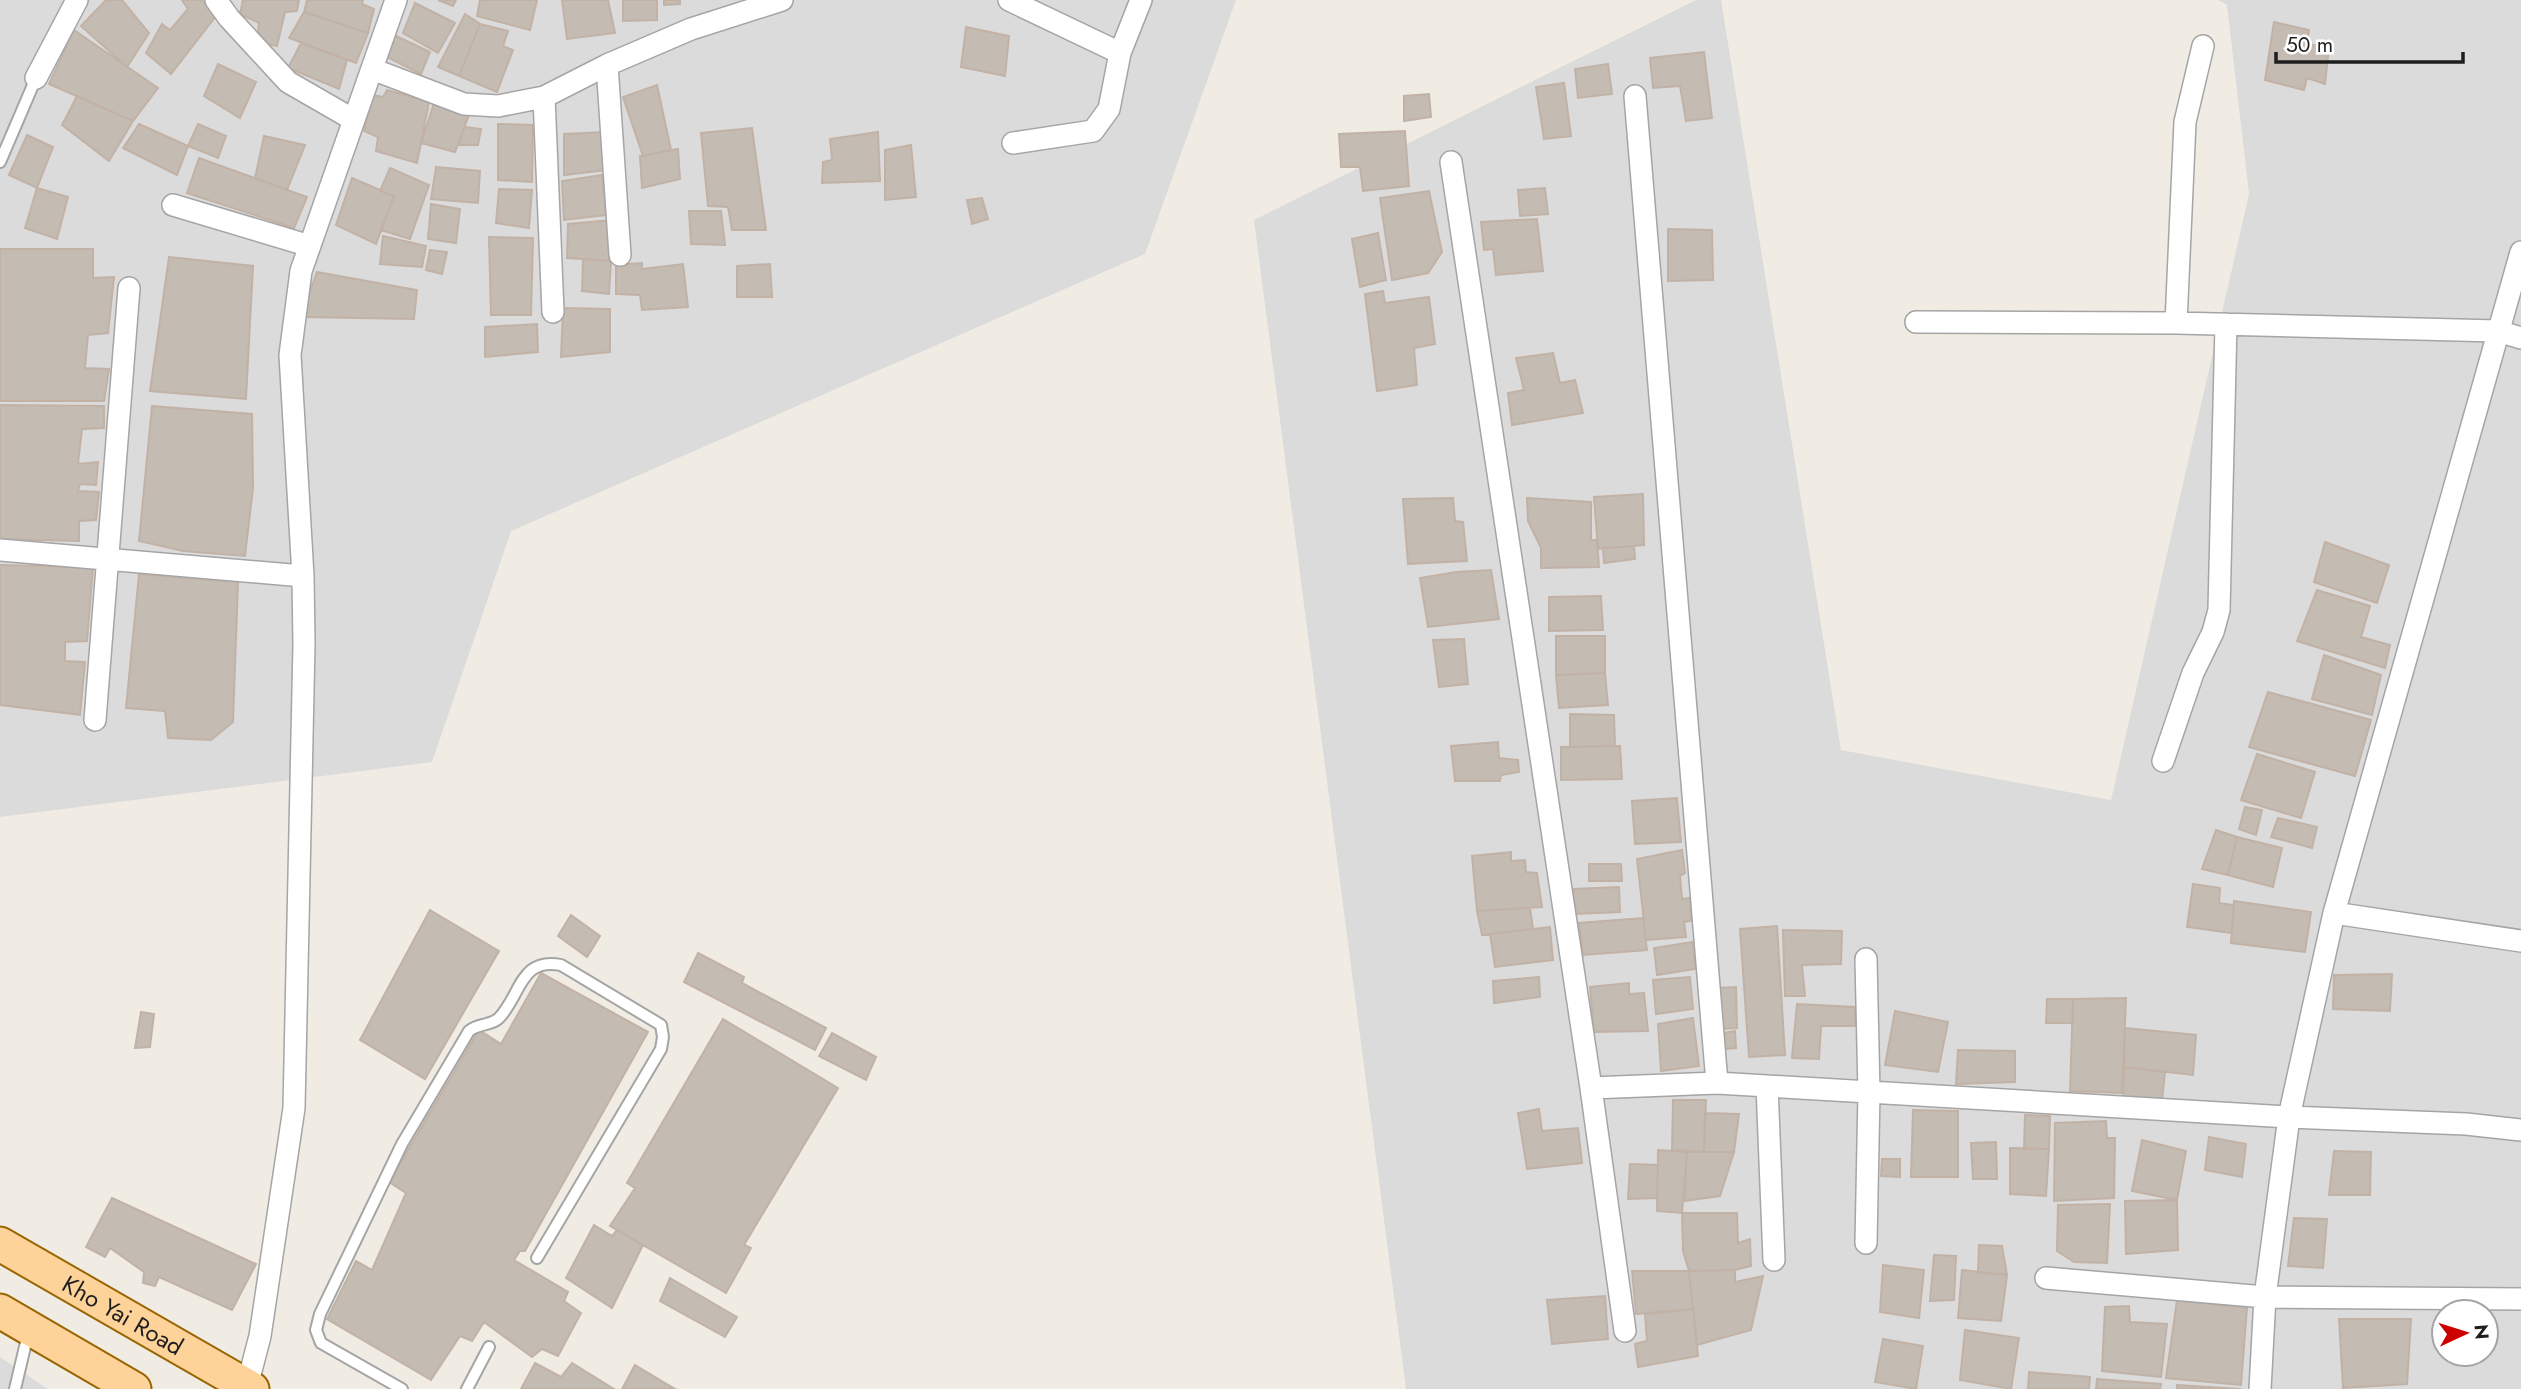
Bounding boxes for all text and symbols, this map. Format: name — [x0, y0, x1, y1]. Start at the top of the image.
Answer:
scale bar — [2276, 21, 2463, 65]
text: 50 m — [2286, 30, 2333, 60]
street label: Kho Yai Road — [56, 1266, 190, 1363]
north arrow — [2430, 1298, 2500, 1368]
text: N — [2467, 1323, 2495, 1340]

